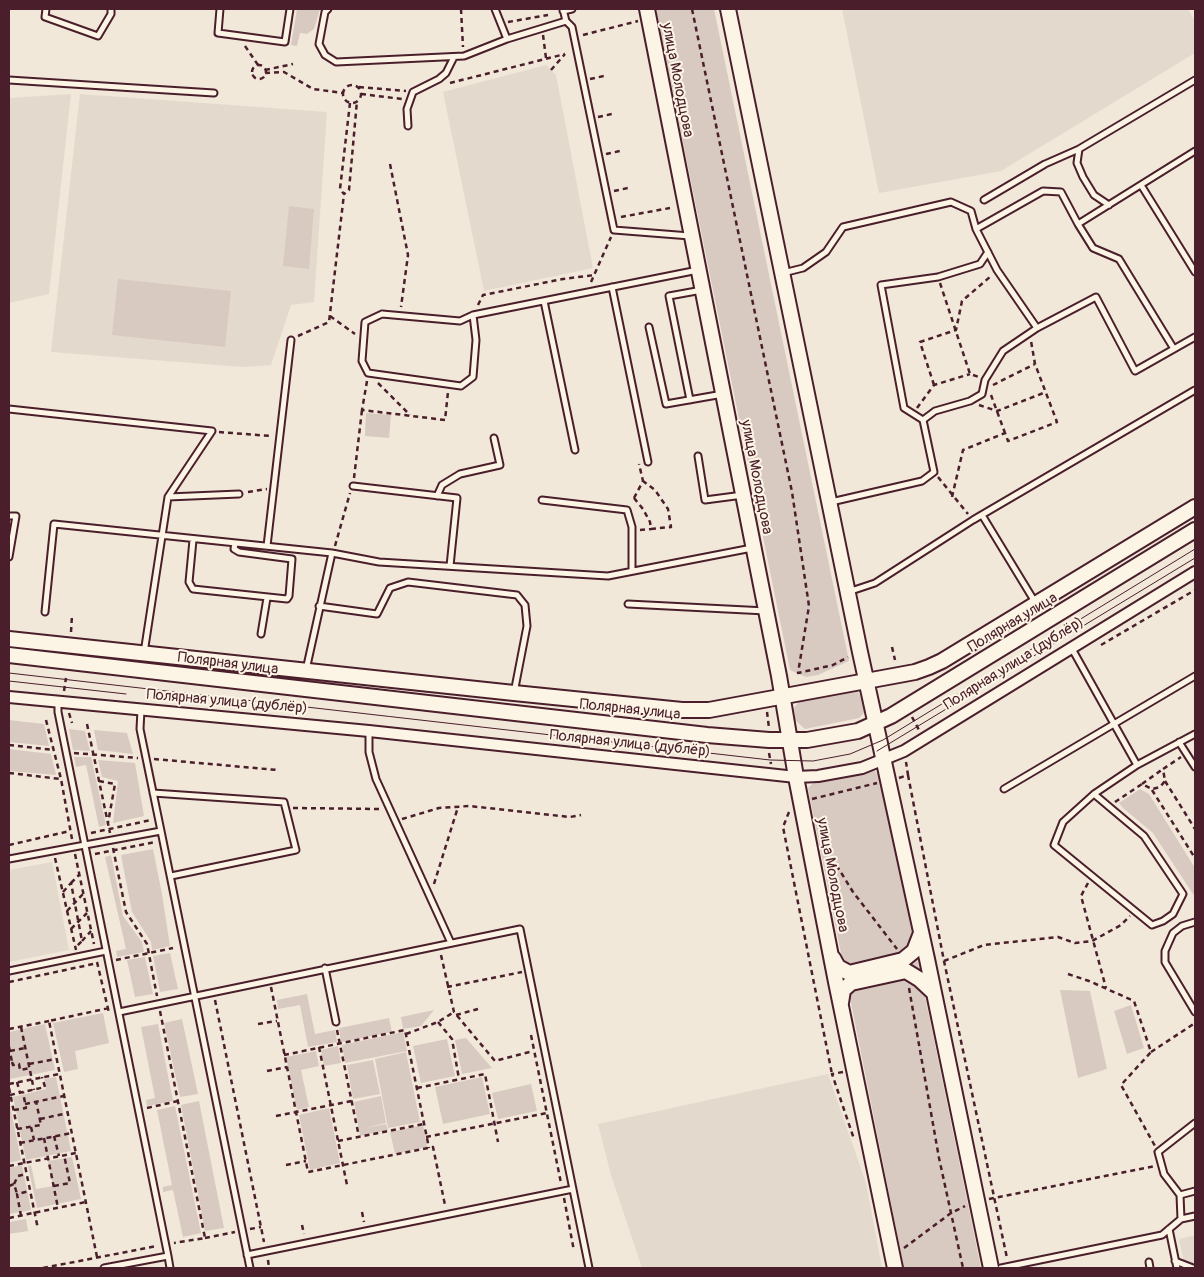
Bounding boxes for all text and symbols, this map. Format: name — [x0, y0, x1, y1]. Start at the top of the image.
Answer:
street label: улица Молодцова — [657, 21, 697, 139]
street label: улица Молодцова — [736, 418, 776, 536]
street label: Полярная улица — [965, 589, 1061, 657]
street label: Полярная улица (дублёр) — [941, 614, 1087, 714]
street label: Полярная улица — [177, 649, 279, 679]
street label: Полярная улица (дублёр) — [146, 686, 308, 718]
street label: Полярная улица — [579, 696, 681, 724]
street label: Полярная улица (дублёр) — [549, 727, 711, 761]
street label: улица Молодцова — [812, 816, 852, 934]

